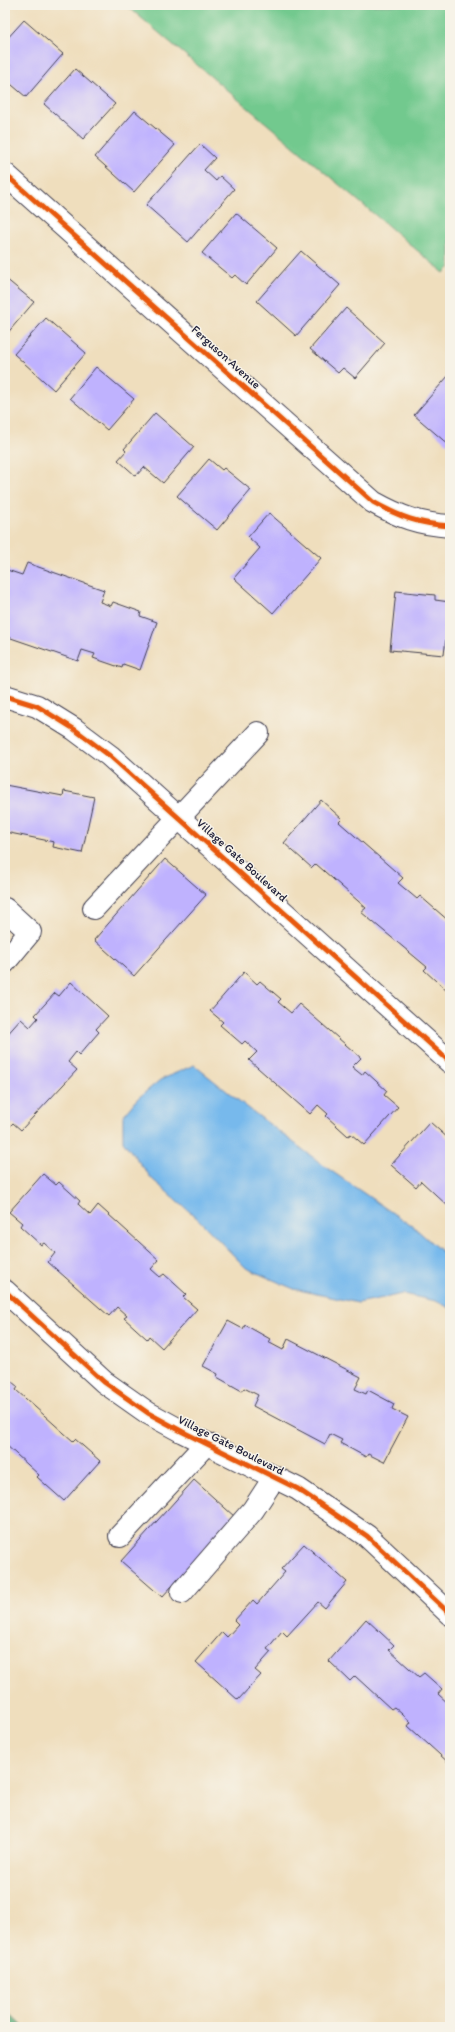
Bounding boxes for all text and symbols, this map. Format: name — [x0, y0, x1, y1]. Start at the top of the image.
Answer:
street label: Ferguson Avenue — [189, 322, 264, 392]
street label: Village Gate Boulevard — [194, 816, 291, 905]
street label: Village Gate Boulevard — [176, 1412, 287, 1478]

